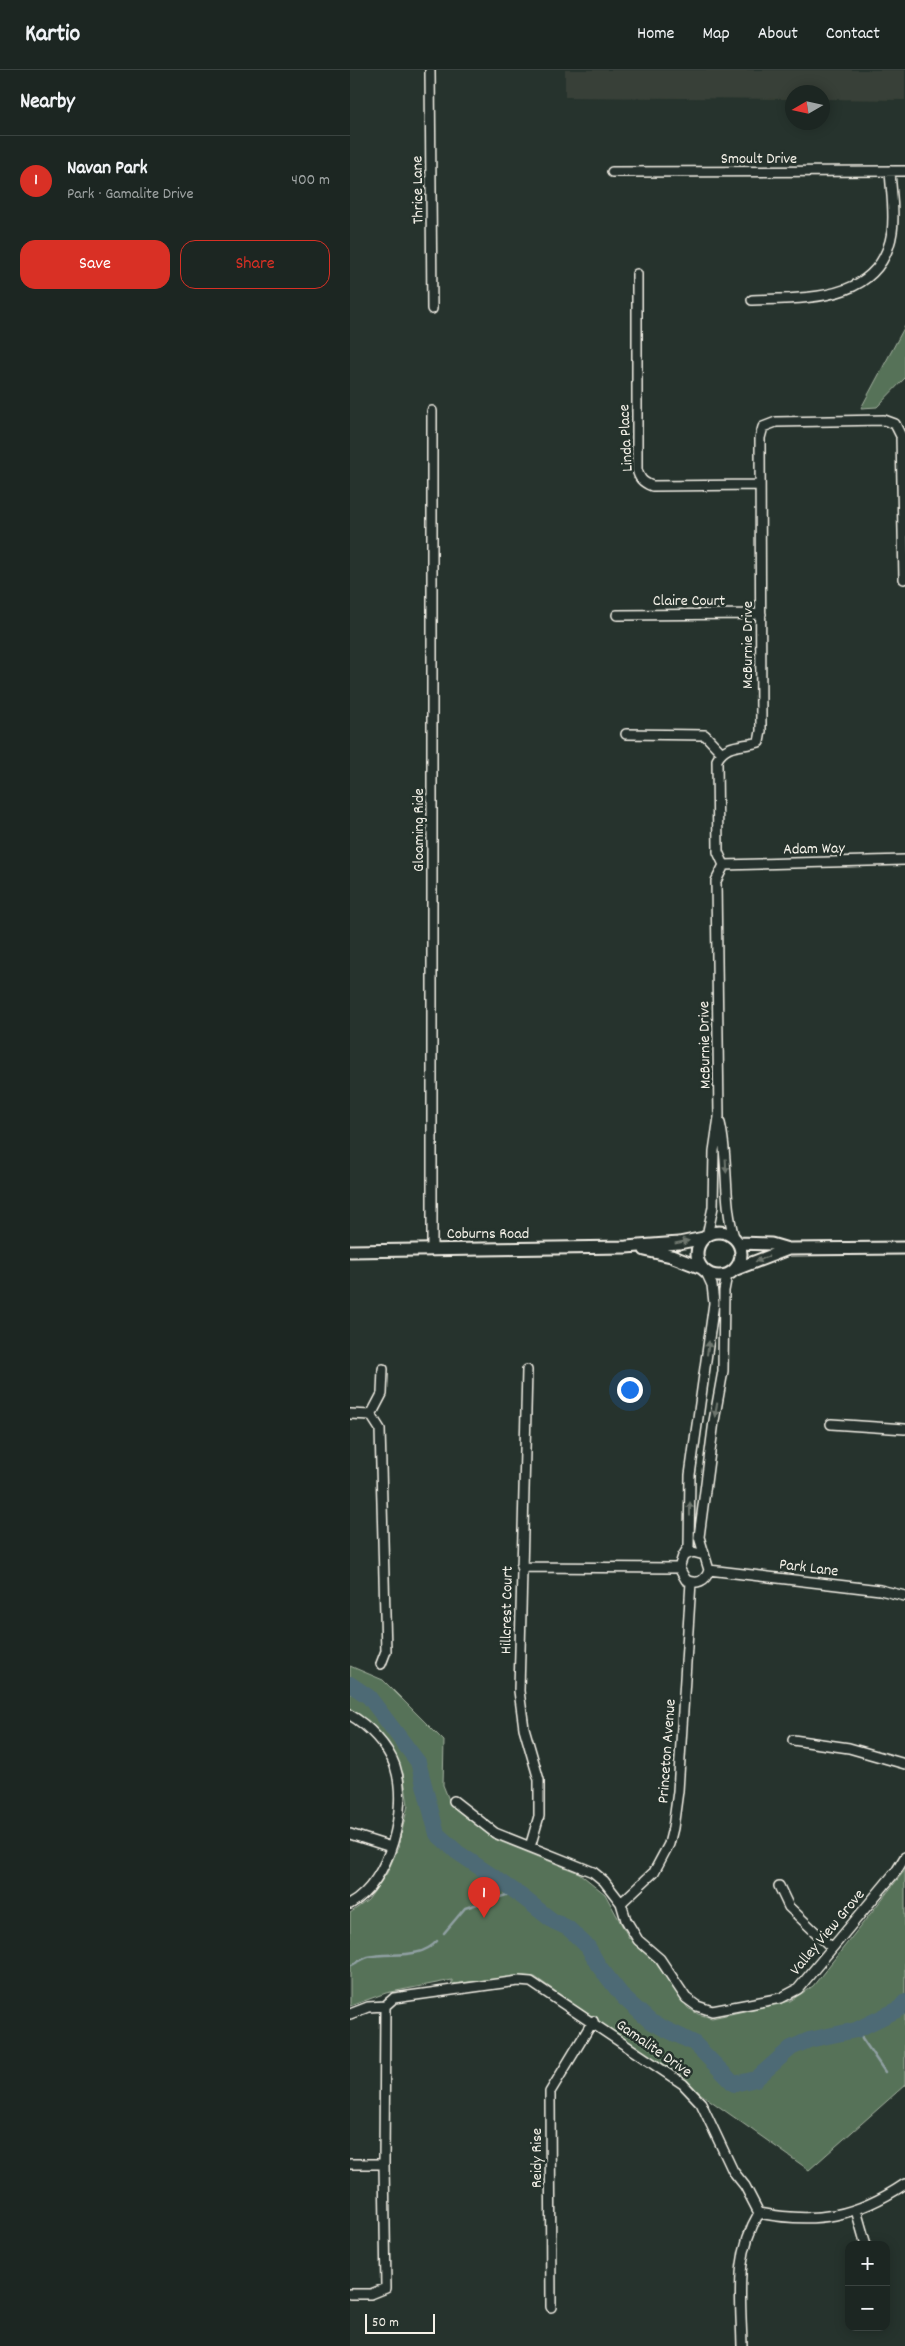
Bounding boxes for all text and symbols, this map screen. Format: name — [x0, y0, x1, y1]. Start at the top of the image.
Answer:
text: Kartio — [25, 18, 80, 52]
text: Home — [637, 22, 674, 47]
text: Map — [702, 22, 730, 47]
text: About — [758, 22, 798, 47]
text: Contact — [826, 22, 880, 47]
north arrow — [785, 85, 830, 130]
text: Nearby — [20, 88, 75, 118]
street label: Smoult Drive — [721, 148, 797, 171]
text: Navan Park — [67, 156, 148, 183]
street label: Thrice Lane — [406, 156, 431, 224]
text: 1 — [34, 169, 38, 192]
text: 400 m — [291, 169, 330, 192]
text: Park · Gamalite Drive — [67, 183, 194, 206]
button: Save — [20, 240, 170, 289]
button: Share — [180, 240, 330, 289]
street label: Linda Place — [613, 404, 640, 472]
street label: Claire Court — [653, 590, 725, 613]
street label: McBurnie Drive — [737, 601, 760, 689]
street label: Gloaming Ride — [408, 788, 431, 872]
street label: Adam Way — [783, 837, 846, 862]
street label: McBurnie Drive — [693, 1001, 718, 1089]
one-way arrow — [723, 1158, 731, 1174]
street label: Coburns Road — [447, 1223, 529, 1246]
one-way arrow — [675, 1238, 690, 1246]
one-way arrow — [754, 1255, 769, 1263]
one-way arrow — [704, 1340, 712, 1356]
your location — [617, 1377, 643, 1403]
one-way arrow — [712, 1403, 720, 1418]
one-way arrow — [686, 1501, 694, 1517]
street label: Park Lane — [778, 1553, 840, 1584]
street label: Hillcrest Court — [495, 1566, 520, 1654]
street label: Princeton Avenue — [652, 1698, 683, 1804]
pin: 1 — [468, 1877, 500, 1918]
street label: Valley View Grove — [785, 1884, 871, 1981]
street label: Gamalite Drive — [611, 2014, 696, 2084]
street label: Reidy Rise — [526, 2128, 549, 2188]
map controls — [845, 2241, 890, 2331]
button: + — [845, 2241, 890, 2286]
button: − — [845, 2286, 890, 2331]
scale bar — [365, 2311, 435, 2334]
text: 50 m — [372, 2313, 399, 2333]

